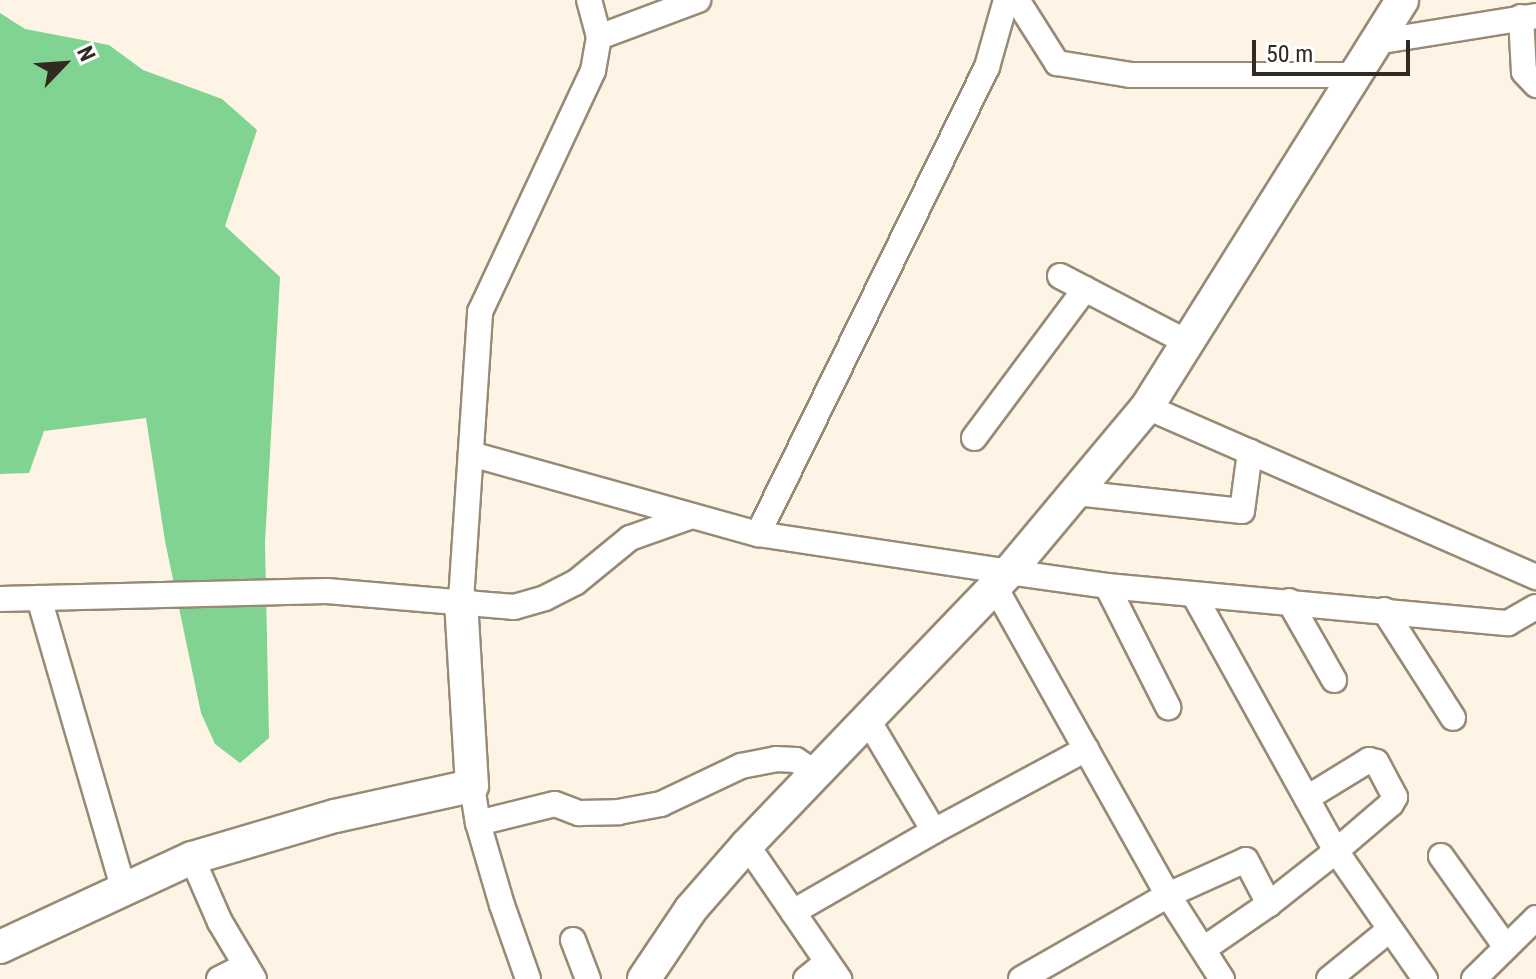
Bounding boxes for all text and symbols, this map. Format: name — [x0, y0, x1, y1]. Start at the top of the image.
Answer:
north arrow — [24, 24, 104, 104]
scale bar — [1256, 24, 1414, 74]
text: 50 m — [1266, 40, 1313, 68]
text: N — [72, 42, 100, 65]

